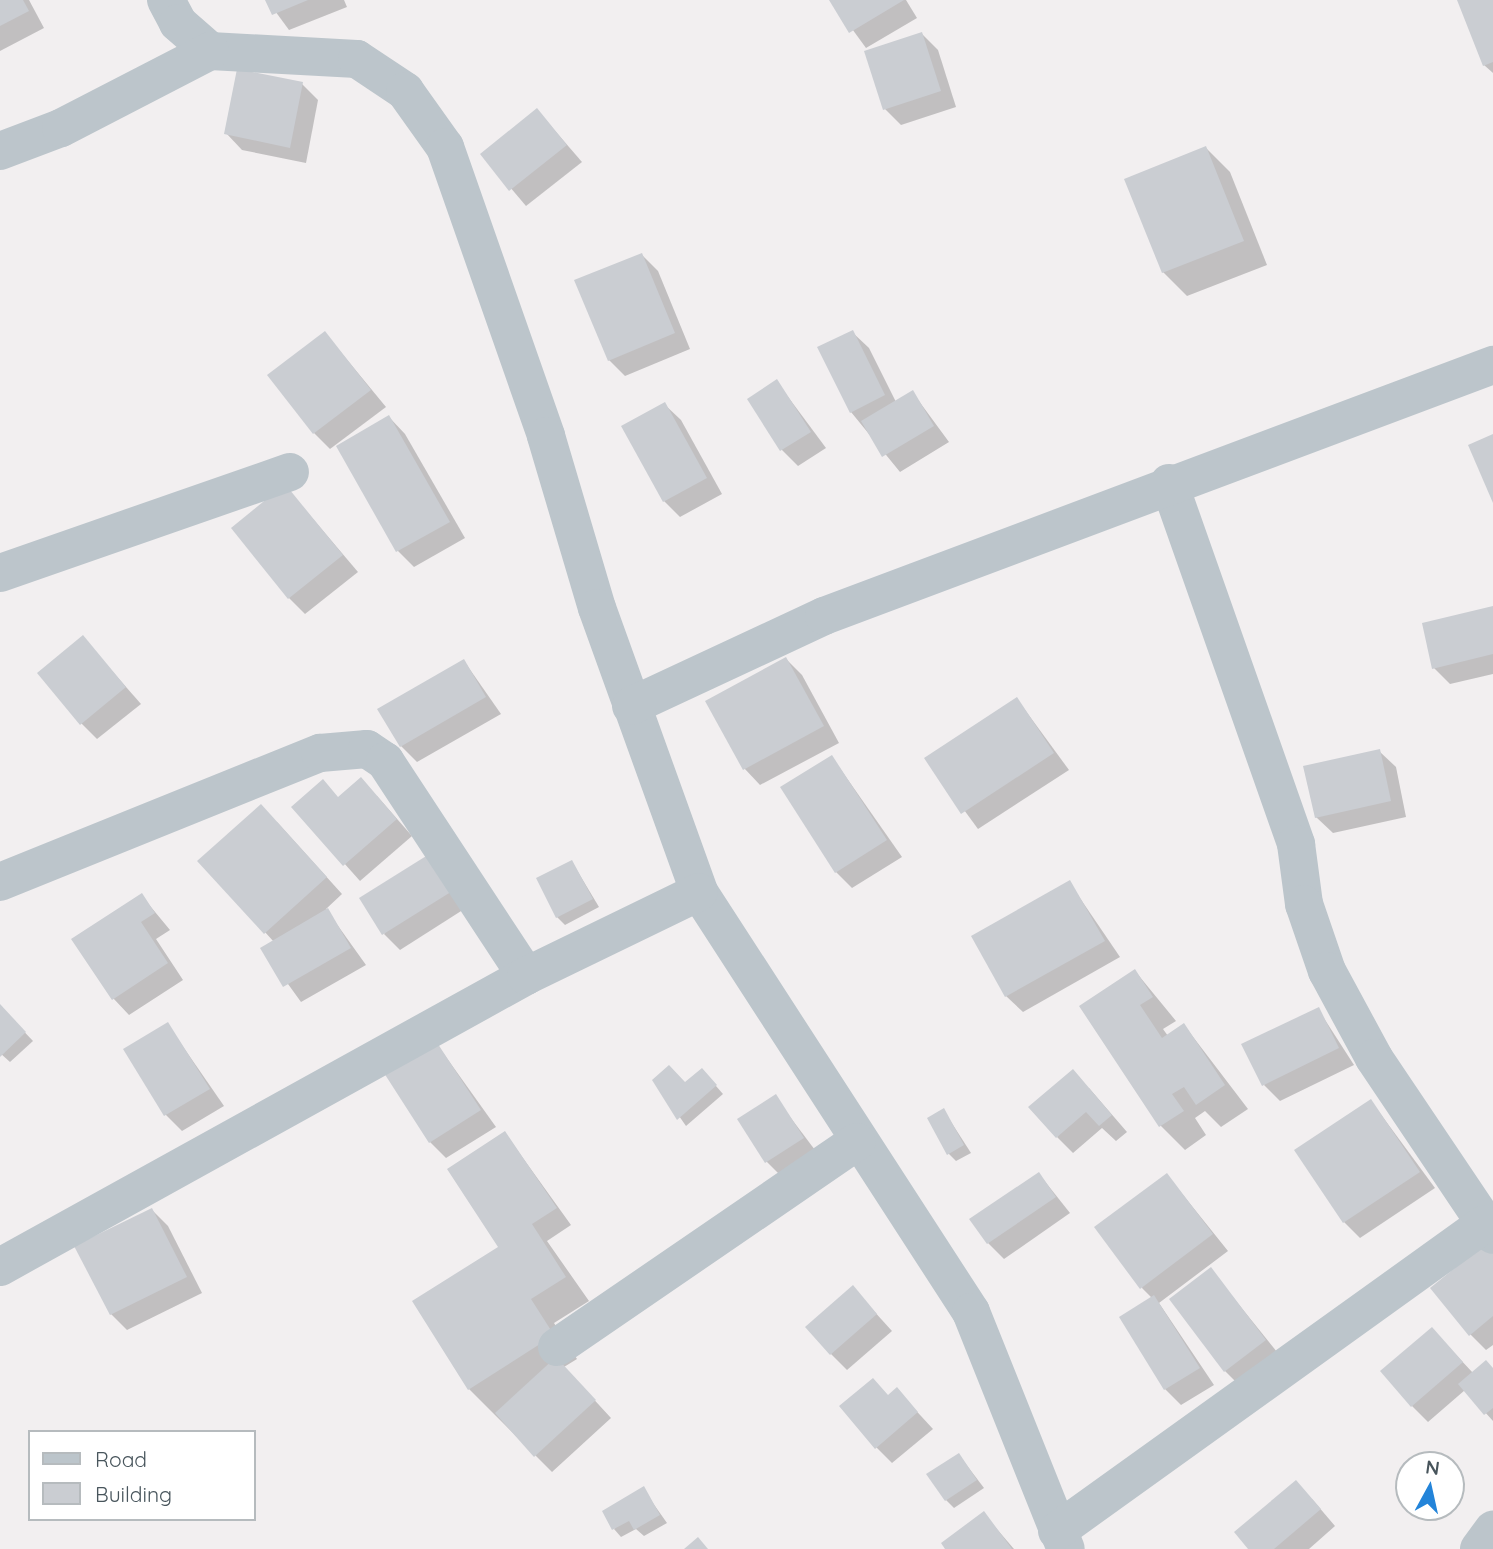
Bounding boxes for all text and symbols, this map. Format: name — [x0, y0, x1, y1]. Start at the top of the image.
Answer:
legend — [28, 1430, 256, 1521]
text: Road — [95, 1446, 147, 1472]
north arrow — [1395, 1451, 1465, 1521]
text: N — [1424, 1454, 1441, 1480]
text: Building — [95, 1481, 172, 1507]

